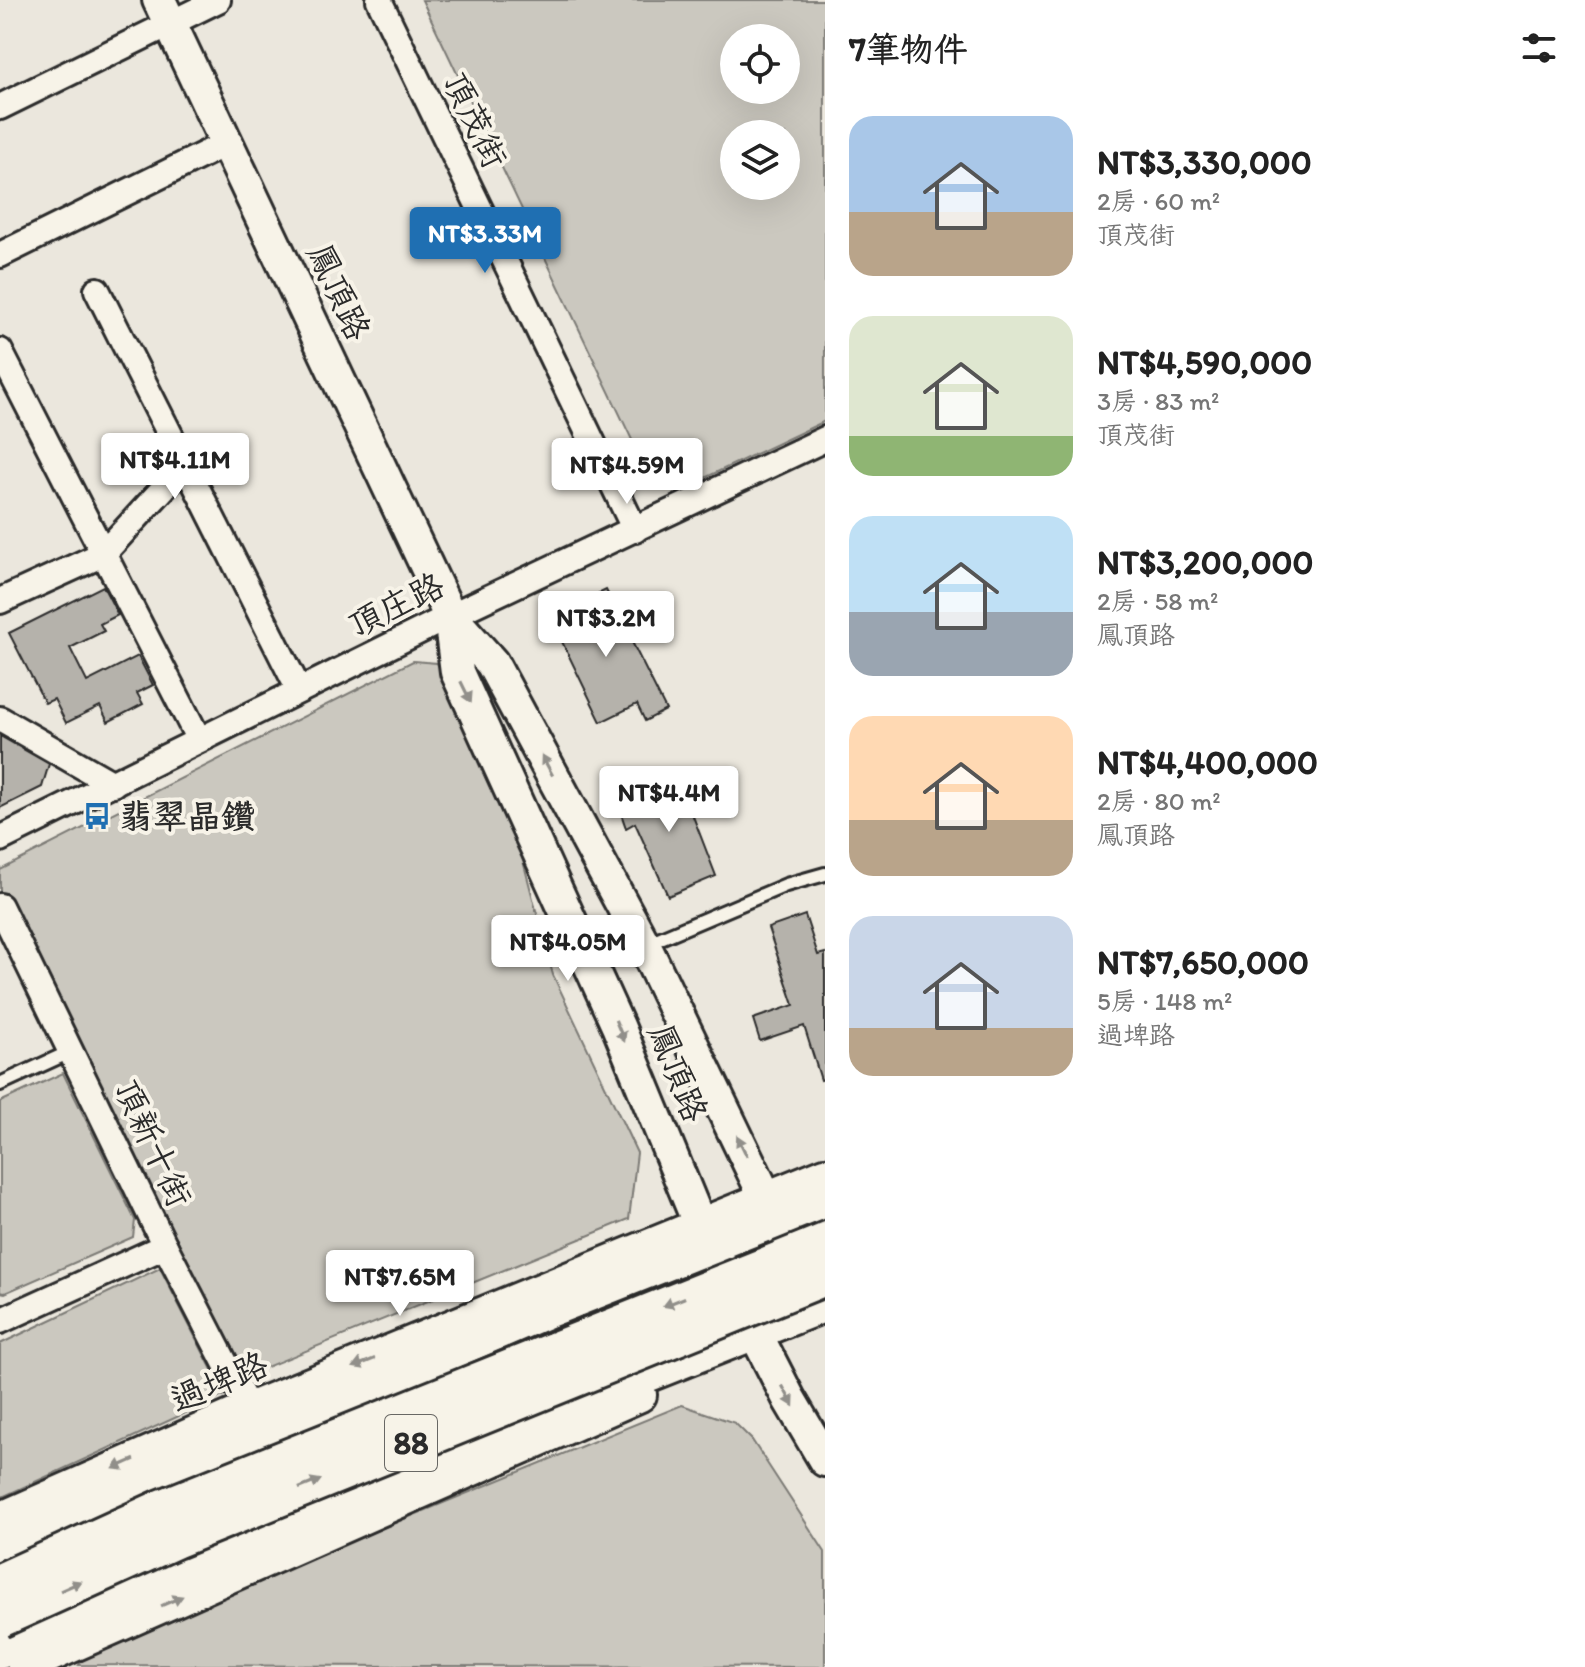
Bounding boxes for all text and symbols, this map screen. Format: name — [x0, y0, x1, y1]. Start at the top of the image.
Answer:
map controls — [720, 24, 800, 200]
button: locate — [720, 24, 800, 104]
icon: filters — [1517, 26, 1561, 70]
text: 7筆物件 — [849, 29, 968, 70]
street label: 頂茂街 — [434, 65, 516, 175]
button: layers — [720, 120, 800, 200]
text: NT$3,330,000 — [1097, 142, 1312, 183]
icon: home — [913, 148, 1009, 244]
text: 2房 · 60 m² — [1097, 185, 1220, 217]
pin: NT$3.33M — [402, 207, 568, 275]
text: NT$3.33M — [428, 217, 542, 249]
text: 頂茂街 — [1097, 219, 1175, 251]
street label: 鳳頂路 — [299, 237, 379, 347]
text: NT$4,590,000 — [1097, 342, 1312, 383]
icon: home — [913, 348, 1009, 444]
text: 3房 · 83 m² — [1097, 385, 1219, 417]
text: 頂茂街 — [1097, 419, 1175, 451]
pin: NT$4.11M — [92, 433, 258, 501]
pin: NT$4.59M — [544, 438, 710, 506]
text: NT$4.11M — [119, 443, 231, 475]
text: NT$4.59M — [570, 448, 684, 480]
text: NT$3,200,000 — [1097, 542, 1314, 583]
icon: home — [913, 548, 1009, 644]
street label: 頂庄路 — [341, 564, 451, 646]
text: 2房 · 58 m² — [1097, 585, 1218, 617]
pin: NT$3.2M — [532, 591, 680, 659]
text: NT$3.2M — [556, 601, 656, 633]
text: 鳳頂路 — [1097, 619, 1175, 651]
one-way arrow — [459, 680, 473, 703]
text: NT$4,400,000 — [1097, 742, 1318, 783]
icon: home — [913, 748, 1009, 844]
one-way arrow — [540, 754, 554, 777]
pin: NT$4.4M — [595, 766, 743, 834]
text: NT$4.4M — [617, 776, 721, 808]
text: 2房 · 80 m² — [1097, 785, 1221, 817]
place label: 翡翠晶鑽 — [119, 796, 255, 837]
bus stop icon: 翡翠晶鑽 — [82, 801, 112, 831]
text: 鳳頂路 — [1097, 819, 1175, 851]
pin: NT$4.05M — [485, 915, 651, 983]
text: NT$4.05M — [509, 925, 627, 957]
text: NT$7,650,000 — [1097, 942, 1309, 983]
icon: home — [913, 948, 1009, 1044]
text: 5房 · 148 m² — [1097, 985, 1232, 1017]
street label: 鳳頂路 — [640, 1018, 716, 1128]
one-way arrow — [613, 1019, 626, 1043]
text: 過埤路 — [1097, 1019, 1175, 1051]
street label: 頂新十街 — [106, 1073, 200, 1213]
one-way arrow — [735, 1135, 749, 1158]
pin: NT$7.65M — [317, 1250, 483, 1318]
text: NT$7.65M — [344, 1260, 456, 1292]
one-way arrow — [662, 1296, 686, 1309]
street label: 過埤路 — [164, 1343, 274, 1421]
one-way arrow — [352, 1357, 376, 1370]
one-way arrow — [781, 1384, 795, 1407]
road number: 88 — [385, 1415, 437, 1471]
one-way arrow — [113, 1457, 136, 1470]
one-way arrow — [298, 1477, 322, 1490]
one-way arrow — [59, 1579, 83, 1592]
one-way arrow — [160, 1594, 184, 1608]

